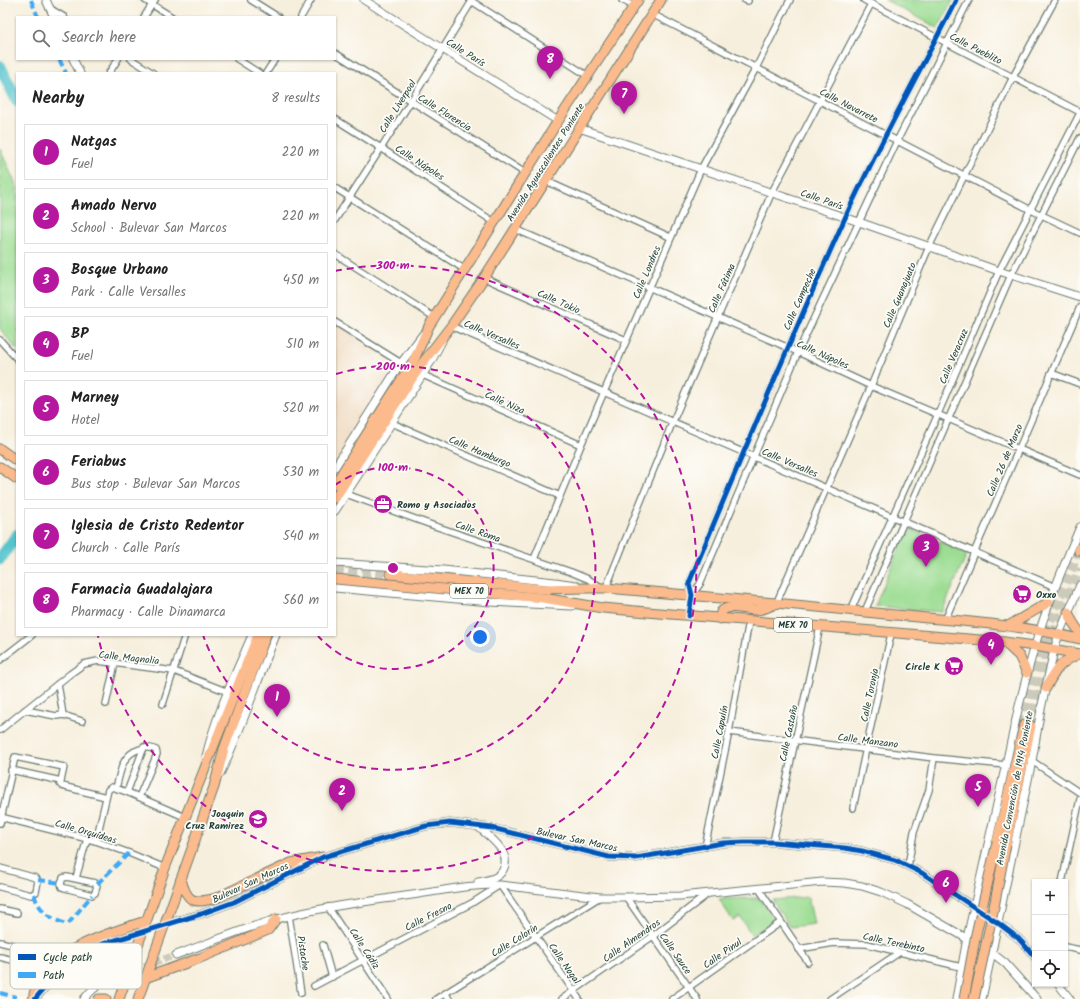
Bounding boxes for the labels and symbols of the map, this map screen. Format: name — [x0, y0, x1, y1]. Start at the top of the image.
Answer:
street label: Calle Pueblito — [946, 29, 1005, 69]
street label: Calle París — [443, 34, 489, 72]
pin: 8 — [537, 46, 563, 79]
street label: Calle Liverpool — [375, 76, 421, 136]
pin: 7 — [611, 81, 637, 114]
street label: Calle Navarrete — [816, 84, 881, 128]
street label: Calle Florencia — [414, 90, 475, 136]
street label: Avenida Aguascalientes Poniente — [503, 100, 589, 225]
street label: Calle Nápoles — [392, 141, 448, 185]
street label: Calle París — [798, 185, 846, 215]
street label: Calle Londres — [629, 243, 666, 302]
text: 300 m — [375, 256, 410, 275]
street label: Calle Guanajuato — [879, 260, 921, 331]
street label: Calle Fátima — [704, 261, 740, 316]
street label: Calle Campeche — [779, 265, 821, 333]
street label: Calle Tokio — [535, 285, 583, 319]
street label: Calle Versalles — [461, 316, 523, 354]
street label: Calle Veracruz — [935, 326, 973, 387]
street label: Calle Nápoles — [794, 336, 852, 374]
text: 200 m — [376, 357, 410, 376]
street label: Calle Niza — [482, 387, 527, 419]
street label: Calle 26 de Marzo — [982, 421, 1028, 499]
street label: Calle Hamburgo — [446, 432, 514, 472]
street label: Calle Versalles — [759, 444, 821, 482]
text: 100 m — [378, 458, 408, 477]
office icon: Romo y Asociados — [372, 493, 394, 515]
place label: Romo y Asociados — [397, 497, 476, 513]
street label: Calle Roma — [453, 517, 503, 547]
pin: 3 — [913, 534, 939, 567]
centre of rings — [386, 561, 400, 575]
supermarket icon: Oxxo — [1011, 583, 1033, 605]
road number: MEX 70 — [450, 584, 488, 598]
place label: Oxxo — [1036, 587, 1057, 603]
road number: MEX 70 — [774, 618, 812, 632]
your location — [470, 627, 490, 647]
pin: 4 — [978, 632, 1004, 665]
street label: Calle Magnolia — [98, 647, 160, 669]
supermarket icon: Circle K — [943, 655, 965, 677]
place label: Circle K — [905, 659, 940, 675]
street label: Calle Toronja — [857, 667, 884, 723]
pin: 1 — [264, 684, 290, 717]
street label: Calle Castaño — [775, 703, 803, 763]
street label: Calle Capulín — [707, 704, 733, 760]
street label: Avenida Convención de 1914 Poniente — [992, 709, 1038, 867]
street label: Calle Manzano — [837, 729, 900, 753]
pin: 5 — [965, 774, 991, 807]
pin: 2 — [329, 778, 355, 811]
place label: Joaquin Cruz Ramirez — [186, 806, 244, 834]
school or university icon: Joaquin Cruz Ramirez — [247, 808, 269, 830]
street label: Calle Orquídeas — [53, 815, 119, 849]
street label: Bulevar San Marcos — [535, 824, 620, 857]
street label: Bulevar San Marcos — [210, 858, 292, 908]
pin: 6 — [933, 870, 959, 903]
street label: Calle Fresno — [402, 898, 455, 936]
street label: Calle Almendros — [599, 914, 664, 967]
street label: Calle Colorín — [488, 920, 541, 962]
street label: Calle Cádiz — [345, 925, 384, 973]
street label: Calle Sauce — [655, 929, 696, 978]
street label: Calle Terebinto — [861, 929, 927, 957]
street label: Calle Pinul — [700, 934, 746, 973]
street label: Pistache — [292, 935, 314, 972]
street label: Calle Nogal — [544, 940, 585, 988]
legend — [10, 943, 142, 989]
text: Cycle path — [43, 949, 92, 967]
text: Path — [43, 967, 64, 985]

